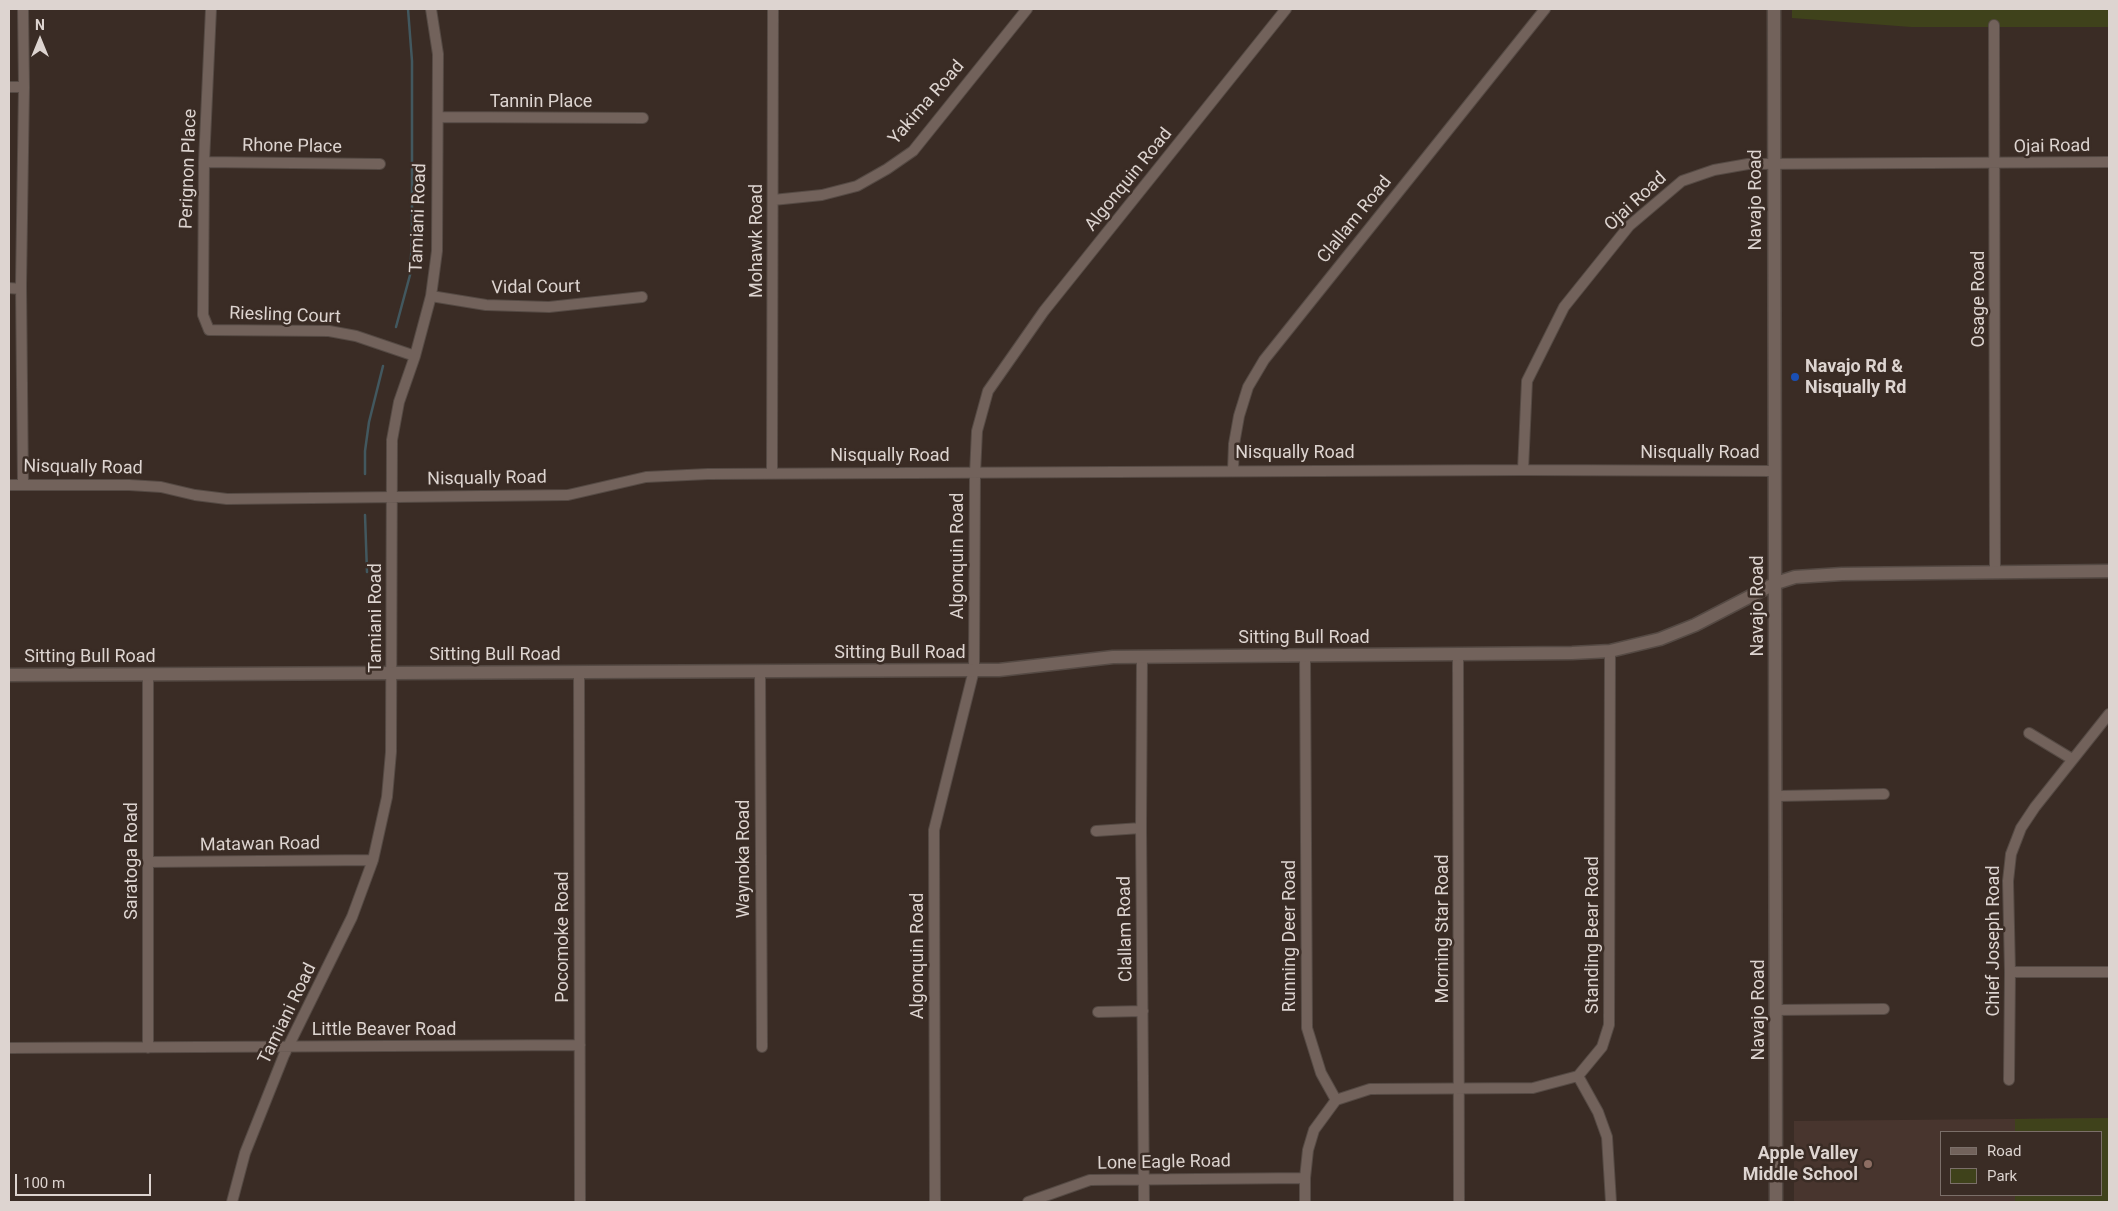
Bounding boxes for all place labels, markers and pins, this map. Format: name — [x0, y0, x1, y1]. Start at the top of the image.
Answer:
place label: Navajo Rd & Nisqually Rd — [1805, 356, 1906, 398]
marker: Navajo Rd & Nisqually Rd — [1789, 371, 1801, 383]
place label: Apple Valley Middle School — [1743, 1143, 1858, 1186]
marker: Apple Valley Middle School — [1862, 1158, 1874, 1170]

